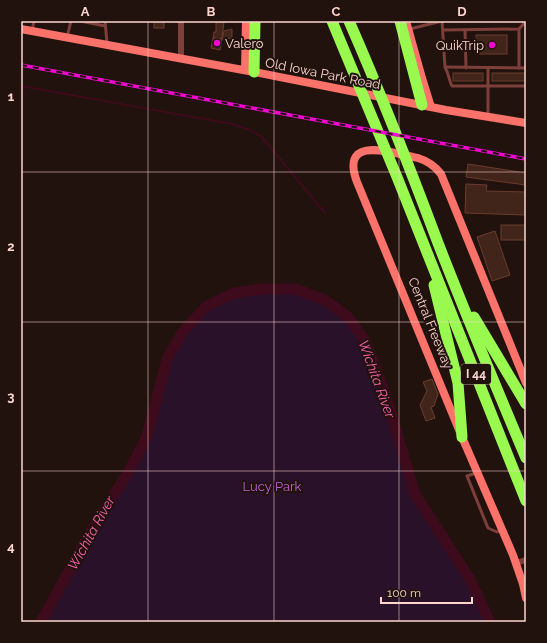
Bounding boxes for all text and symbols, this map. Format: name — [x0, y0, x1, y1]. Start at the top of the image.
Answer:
text: A — [81, 4, 90, 19]
text: B — [207, 4, 216, 19]
text: C — [332, 4, 341, 19]
text: D — [457, 4, 467, 19]
place label: Valero — [225, 36, 264, 51]
marker: Valero — [212, 38, 222, 48]
place label: QuikTrip — [436, 38, 484, 53]
marker: QuikTrip — [487, 40, 497, 50]
street label: Old Iowa Park Road — [264, 55, 382, 92]
text: 1 — [8, 89, 15, 104]
text: 2 — [7, 239, 15, 254]
street label: Central Freeway — [405, 275, 456, 371]
water label: Wichita River — [355, 338, 399, 421]
road number: I 44 — [461, 364, 491, 384]
text: 3 — [7, 389, 15, 404]
park label: Lucy Park — [243, 479, 302, 494]
water label: Wichita River — [64, 492, 118, 573]
text: 4 — [7, 539, 15, 554]
scale bar — [381, 579, 472, 605]
text: 100 m — [387, 586, 421, 600]

